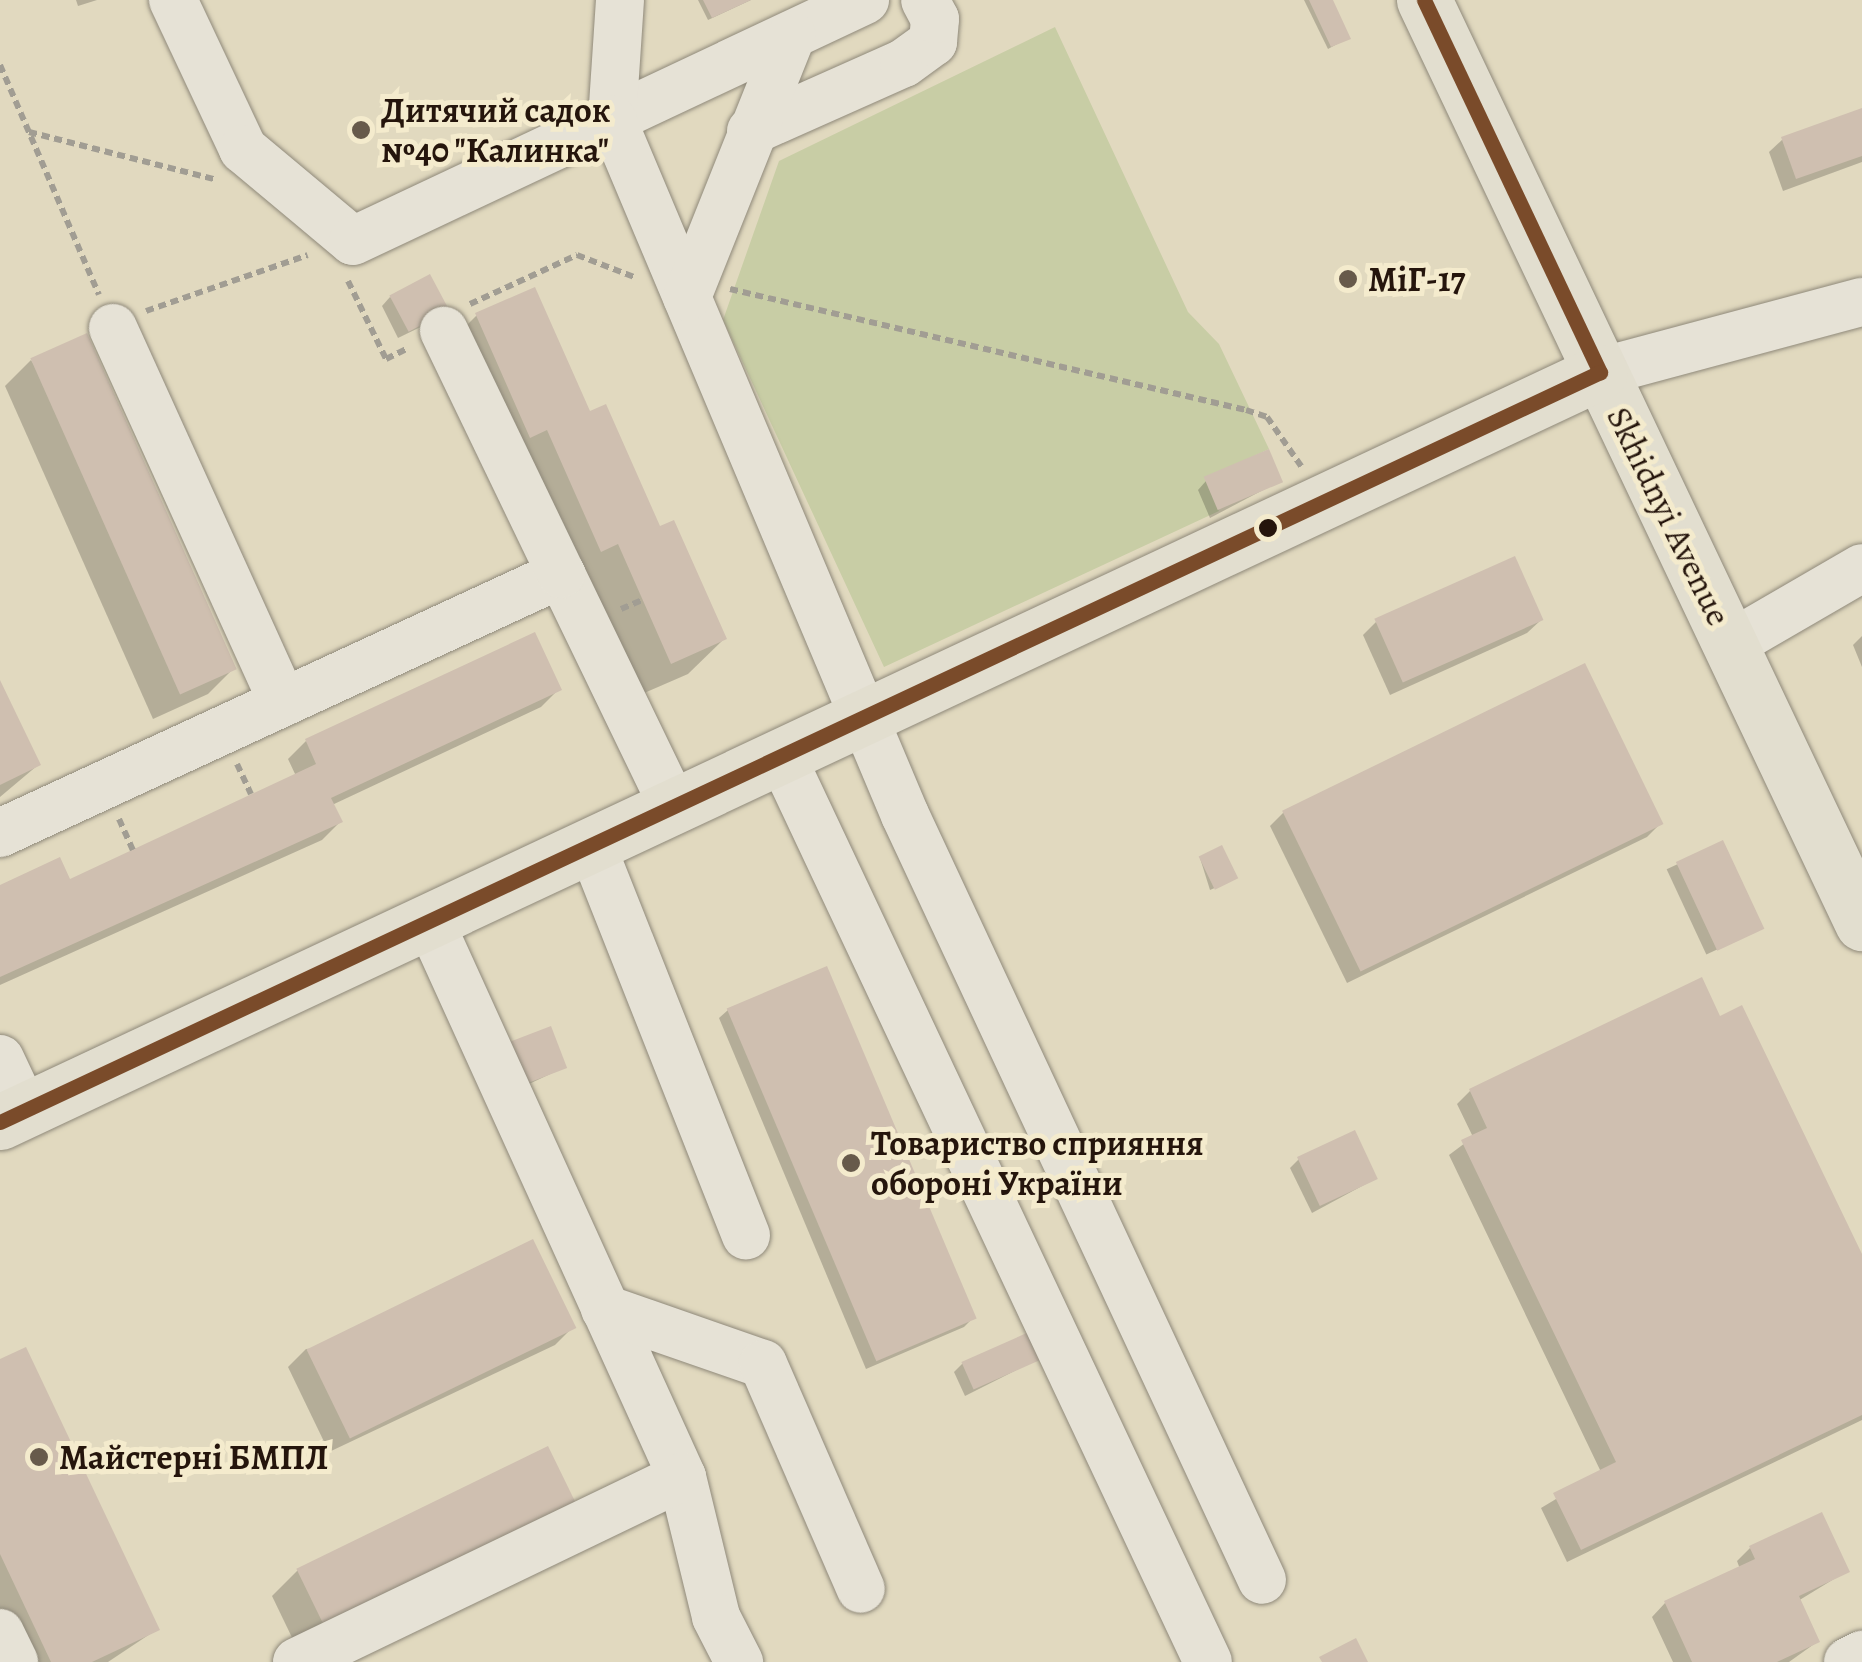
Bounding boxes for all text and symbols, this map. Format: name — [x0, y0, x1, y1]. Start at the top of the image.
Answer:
place label: Дитячий садок №40 "Калинка" — [381, 89, 611, 171]
marker: Дитячий садок №40 "Калинка" — [350, 119, 372, 141]
place label: МіГ-17 — [1368, 258, 1465, 300]
marker: МіГ-17 — [1337, 268, 1359, 290]
street label: Skhidnyi Avenue — [1598, 400, 1740, 632]
unlabelled marker — [1258, 518, 1278, 538]
place label: Товариство сприяння обороні України — [871, 1122, 1204, 1204]
marker: Товариство сприяння обороні України — [840, 1152, 862, 1174]
place label: Майстерні БМПЛ — [59, 1436, 328, 1478]
marker: Майстерні БМПЛ — [28, 1446, 50, 1468]

